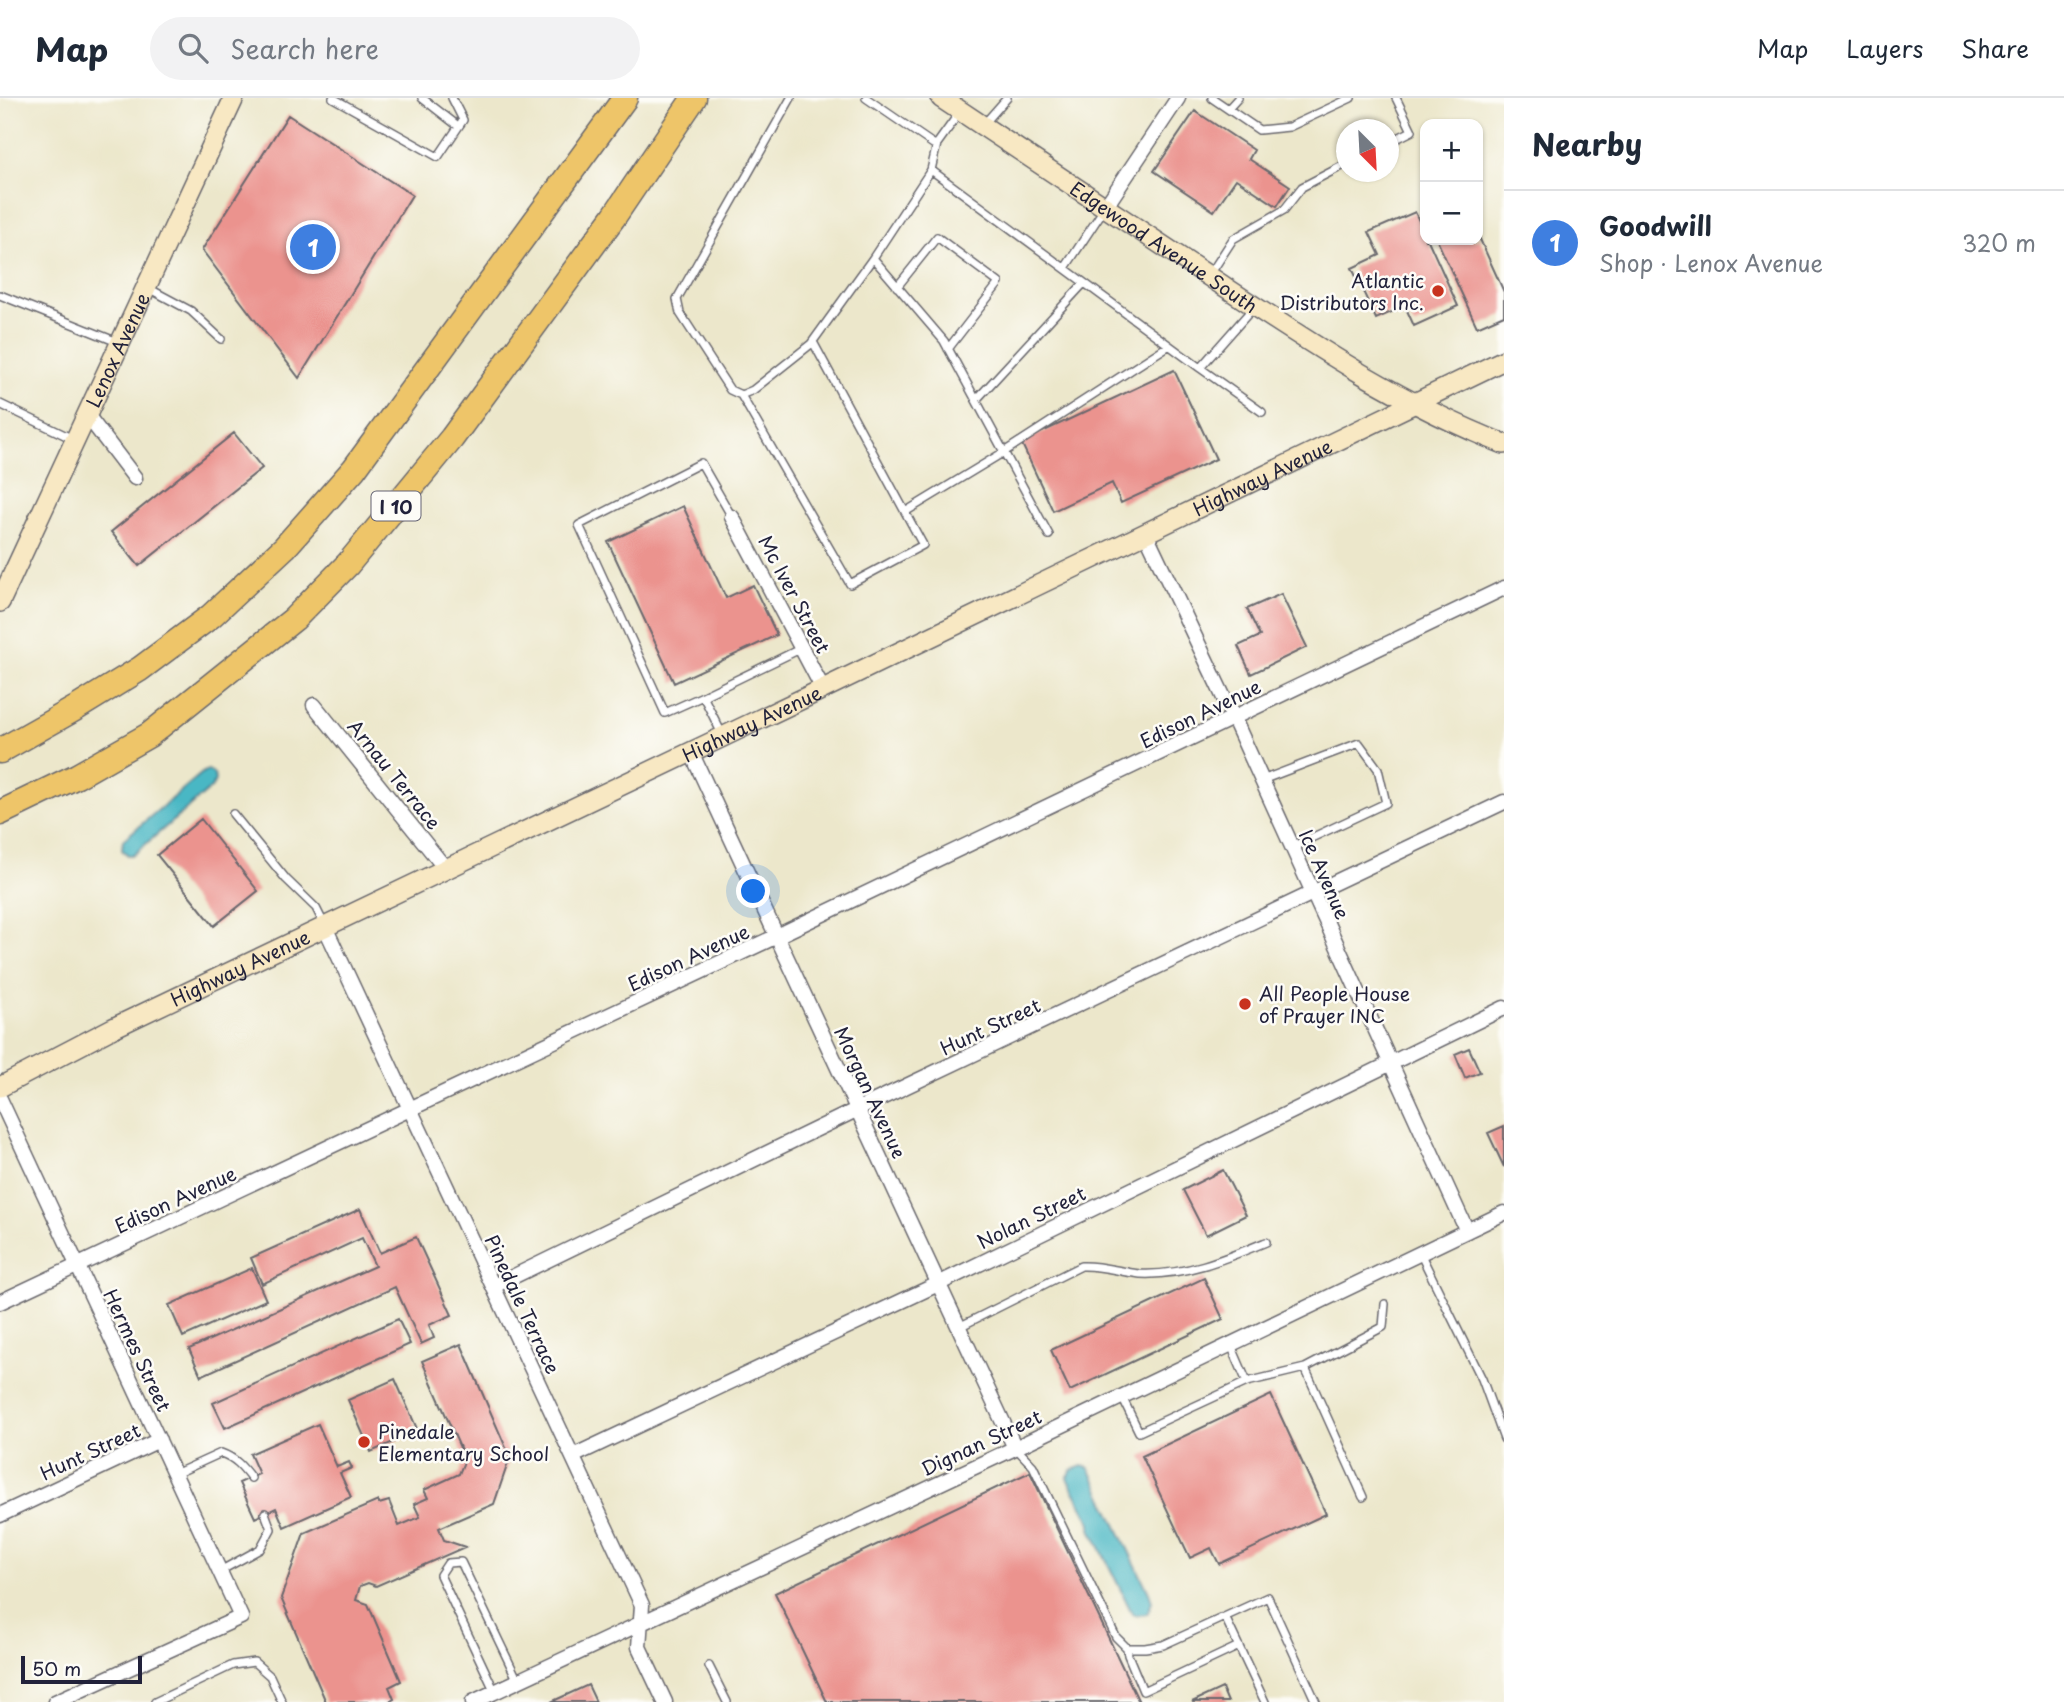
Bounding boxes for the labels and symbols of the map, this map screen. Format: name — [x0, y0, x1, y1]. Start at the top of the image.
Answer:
north arrow — [1336, 119, 1399, 182]
street label: Edgewood Avenue South — [1065, 174, 1264, 319]
pin: 1 — [290, 221, 336, 273]
place label: Atlantic Distributors Inc. — [1279, 266, 1424, 316]
marker: Atlantic Distributors Inc. — [1430, 283, 1446, 299]
street label: Lenox Avenue — [78, 288, 156, 412]
street label: Highway Avenue — [1188, 431, 1336, 522]
road number: I 10 — [372, 492, 420, 520]
street label: Mc Iver Street — [752, 530, 838, 658]
street label: Edison Avenue — [1135, 672, 1265, 754]
street label: Highway Avenue — [677, 678, 826, 768]
street label: Arnau Terrace — [342, 713, 448, 835]
street label: Ice Avenue — [1293, 825, 1357, 923]
your location — [736, 874, 770, 908]
street label: Edison Avenue — [623, 917, 753, 997]
street label: Highway Avenue — [166, 922, 314, 1013]
place label: All People House of Prayer INC — [1259, 979, 1410, 1029]
street label: Hunt Street — [935, 990, 1045, 1061]
marker: All People House of Prayer INC — [1237, 996, 1253, 1012]
street label: Morgan Avenue — [828, 1021, 914, 1163]
street label: Edison Avenue — [110, 1159, 240, 1239]
street label: Nolan Street — [972, 1179, 1090, 1255]
street label: Pinedale Terrace — [478, 1230, 568, 1378]
street label: Hermes Street — [97, 1284, 179, 1416]
street label: Dignan Street — [916, 1402, 1046, 1482]
street label: Hunt Street — [35, 1415, 145, 1486]
place label: Pinedale Elementary School — [378, 1417, 549, 1467]
marker: Pinedale Elementary School — [356, 1434, 372, 1450]
scale bar — [21, 1653, 142, 1685]

